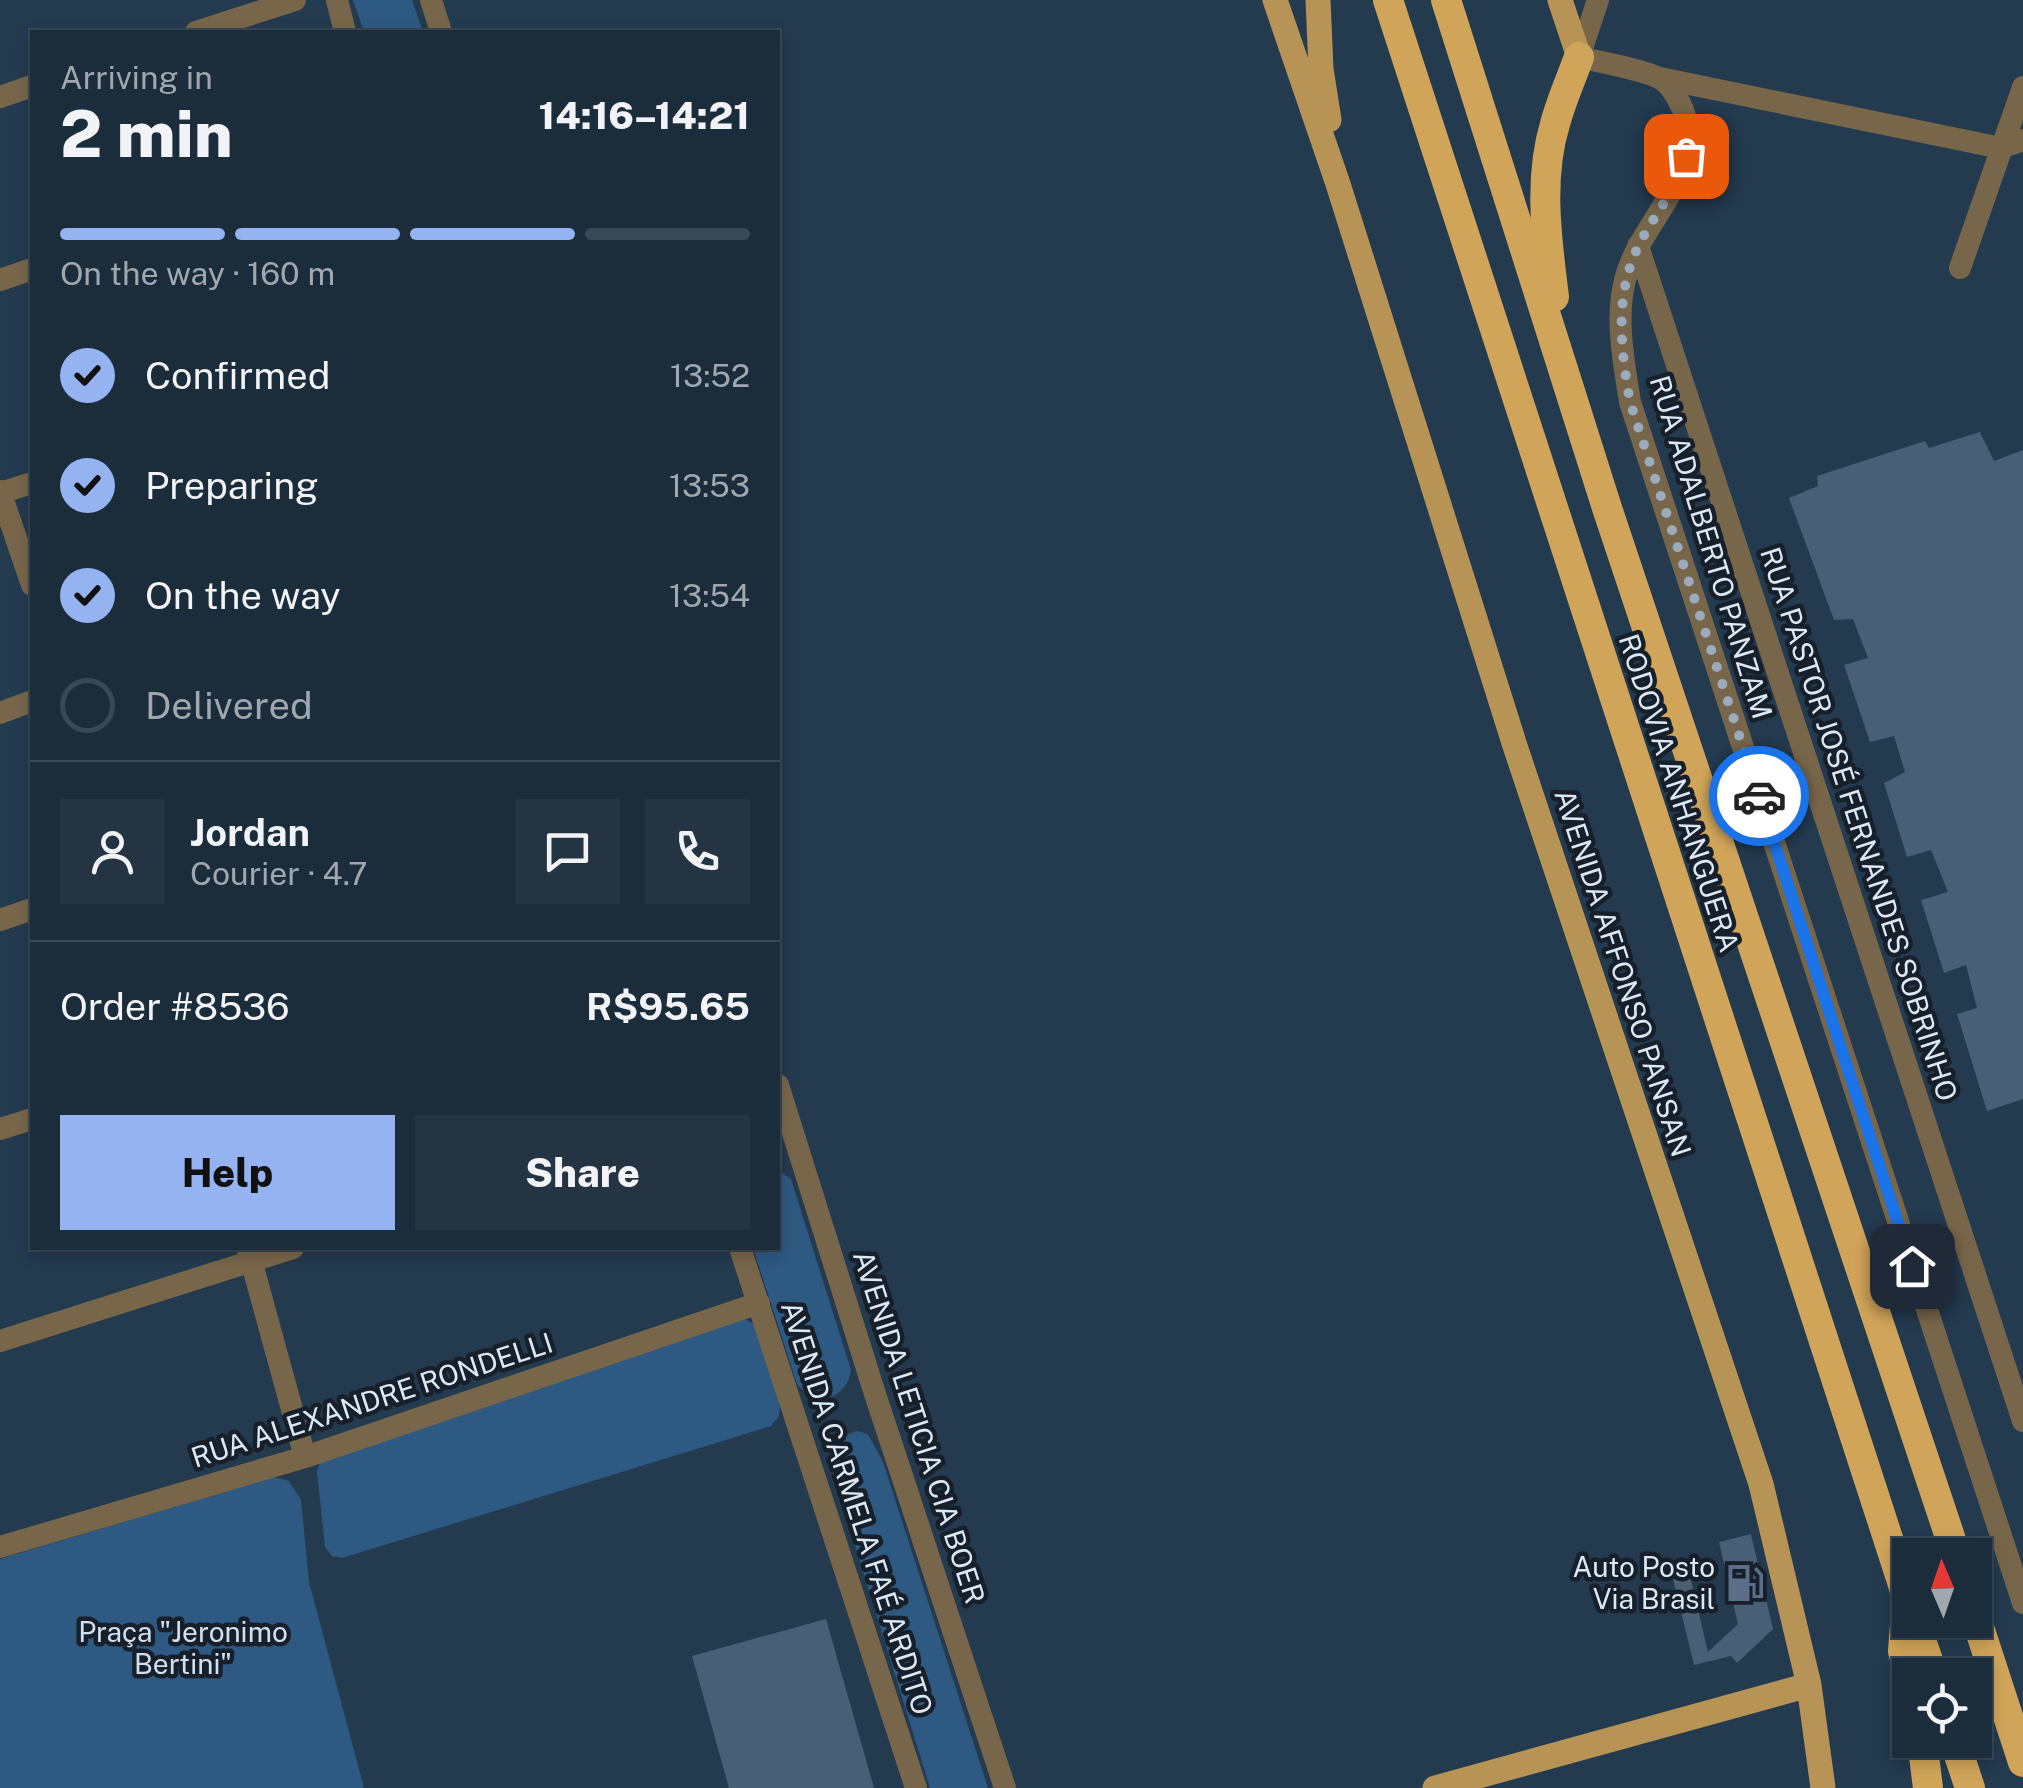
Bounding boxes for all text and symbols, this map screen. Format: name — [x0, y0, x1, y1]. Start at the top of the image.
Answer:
text: Arriving in — [60, 59, 213, 96]
text: 14:16–14:21 — [539, 93, 750, 138]
text: 2 min — [60, 95, 233, 172]
pin — [1644, 114, 1729, 199]
icon: bag — [1659, 129, 1714, 184]
text: On the way · 160 m — [60, 255, 335, 292]
icon: check — [60, 348, 115, 403]
text: Confirmed — [145, 353, 330, 398]
text: 13:52 — [670, 357, 750, 394]
street label: RUA ADALBERTO PANZAM — [1644, 371, 1779, 722]
icon: check — [60, 458, 115, 513]
text: Preparing — [145, 463, 319, 508]
text: 13:53 — [669, 467, 750, 504]
street label: RUA PASTOR JOSÉ FERNANDES SOBRINHO — [1754, 543, 1965, 1105]
icon: check — [60, 568, 115, 623]
text: On the way — [145, 573, 341, 618]
text: 13:54 — [669, 577, 750, 614]
street label: RODOVIA ANHANGUERA — [1612, 630, 1747, 956]
text: Delivered — [145, 683, 313, 728]
courier — [1709, 746, 1809, 846]
icon: car — [1732, 769, 1787, 824]
street label: AVENIDA AFFONSO PANSAN — [1548, 785, 1699, 1161]
button: person — [60, 799, 165, 904]
button: chat — [515, 799, 620, 904]
button: phone — [645, 799, 750, 904]
text: Jordan — [190, 810, 310, 855]
text: Courier · 4.7 — [190, 855, 367, 892]
text: Order #8536 — [60, 984, 290, 1029]
text: R$95.65 — [586, 984, 750, 1029]
button: Help — [60, 1115, 395, 1230]
button: Share — [415, 1115, 750, 1230]
pin — [1870, 1224, 1955, 1309]
icon: home — [1885, 1239, 1940, 1294]
street label: AVENIDA LETICIA CIA BOER — [847, 1246, 992, 1608]
street label: AVENIDA CARMELA FAÉ ARDITO — [775, 1297, 940, 1719]
street label: RUA ALEXANDRE RONDELLI — [187, 1325, 557, 1474]
north arrow — [1892, 1538, 1992, 1638]
map controls — [1892, 1538, 1992, 1758]
place label: Auto Posto Via Brasil — [1573, 1550, 1715, 1615]
fuel station icon: Auto Posto Via Brasil — [1724, 1562, 1766, 1604]
park label: Praça "Jeronimo Bertini" — [78, 1615, 288, 1680]
button: locate — [1892, 1658, 1992, 1758]

